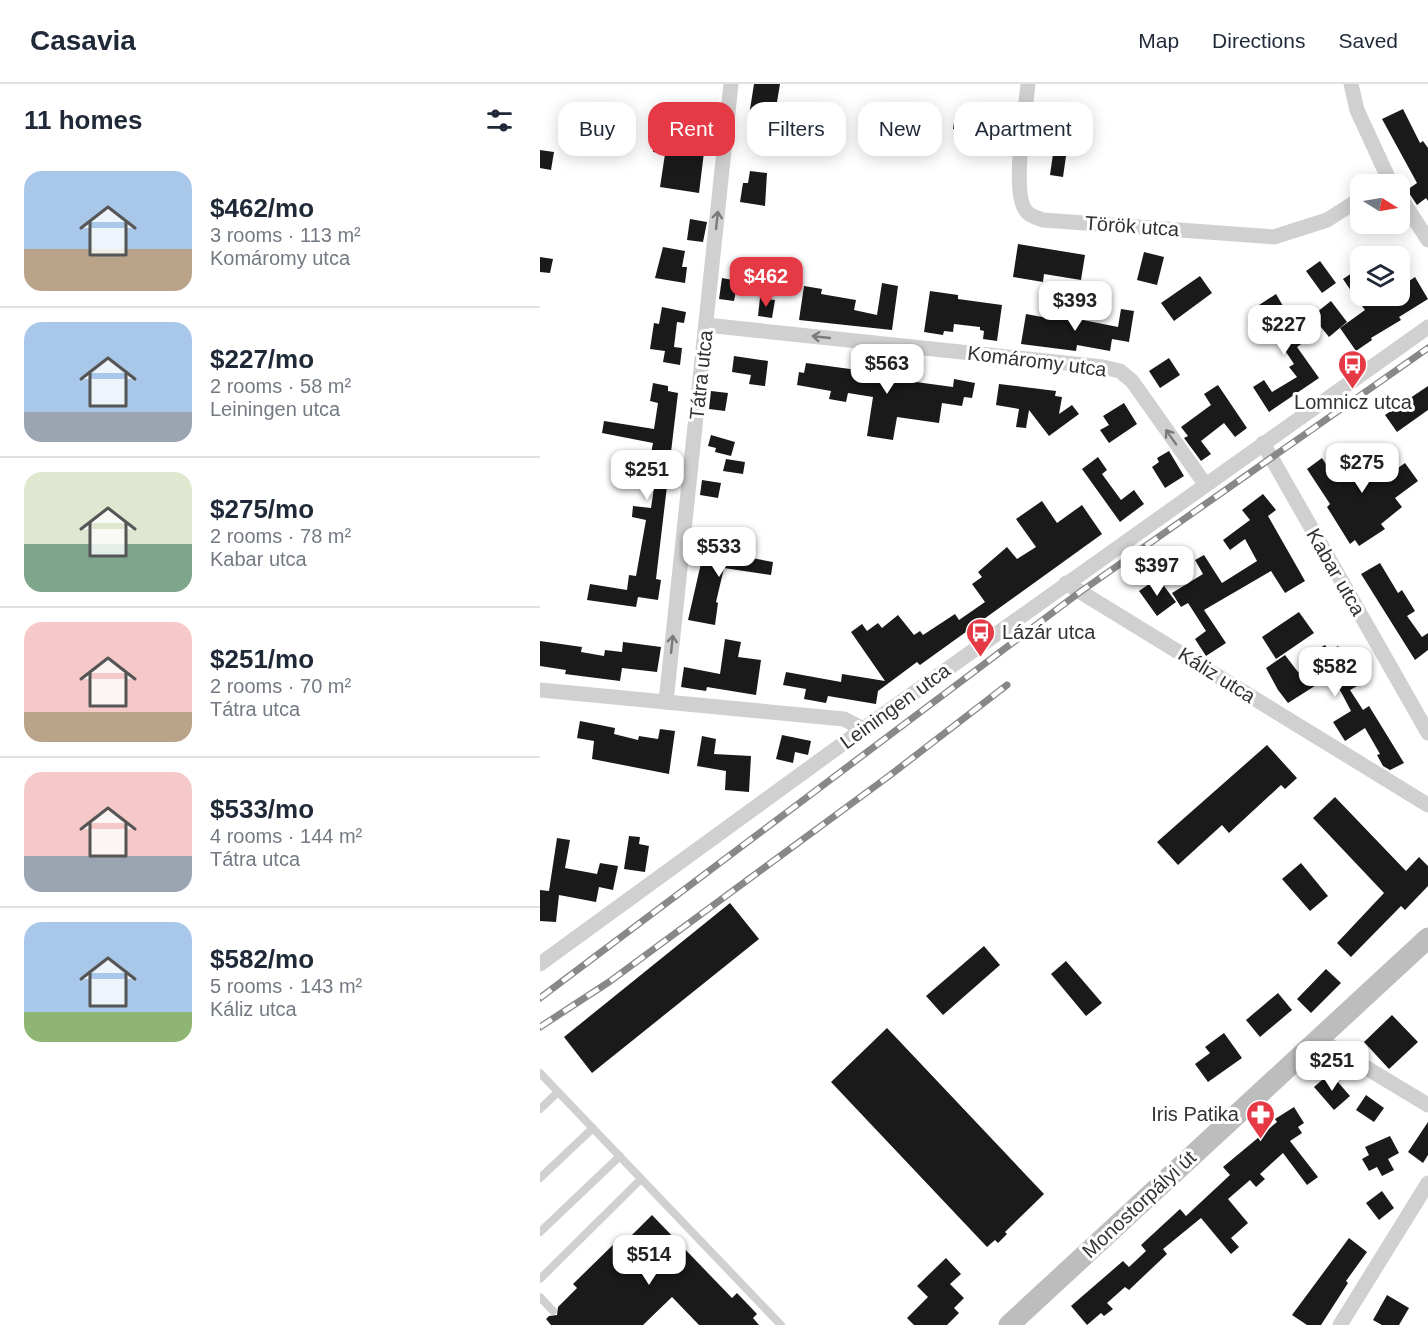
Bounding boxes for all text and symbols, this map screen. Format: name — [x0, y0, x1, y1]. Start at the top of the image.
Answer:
text: Casavia — [30, 25, 136, 56]
text: Map — [1138, 29, 1179, 52]
text: Directions — [1212, 29, 1305, 52]
text: Saved — [1338, 29, 1398, 52]
chip: Buy — [558, 102, 636, 156]
chip: Rent — [648, 102, 735, 156]
chip: Filters — [747, 102, 846, 156]
chip: New — [858, 102, 942, 156]
chip: Apartment — [954, 102, 1093, 156]
icon: filters — [483, 104, 516, 137]
text: 11 homes — [24, 105, 143, 135]
north arrow — [1350, 174, 1410, 234]
map controls — [1350, 174, 1410, 306]
text: $462/mo — [210, 193, 314, 223]
icon: home — [72, 195, 144, 267]
one-way arrow — [712, 211, 723, 231]
street label: Török utca — [1084, 212, 1181, 240]
text: 3 rooms · 113 m² — [210, 224, 361, 246]
button: layers — [1350, 246, 1410, 306]
text: Komáromy utca — [210, 247, 350, 269]
pin: $462 — [730, 257, 802, 308]
text: $462 — [744, 265, 788, 287]
pin: $393 — [1039, 281, 1111, 332]
text: $393 — [1053, 289, 1097, 311]
pin: $227 — [1248, 305, 1320, 356]
text: $227 — [1262, 313, 1306, 335]
street label: Tátra utca — [685, 328, 717, 421]
one-way arrow — [812, 331, 832, 342]
street label: Komáromy utca — [966, 342, 1109, 381]
text: $227/mo — [210, 344, 314, 374]
pin: $563 — [851, 344, 923, 395]
icon: home — [72, 346, 144, 418]
bus stop icon: Lomnicz utca — [1337, 348, 1369, 390]
text: $563 — [865, 352, 909, 374]
text: 2 rooms · 58 m² — [210, 375, 351, 397]
place label: Lomnicz utca — [1294, 391, 1413, 413]
text: Leiningen utca — [210, 398, 340, 420]
one-way arrow — [1165, 429, 1177, 445]
pin: $275 — [1326, 443, 1398, 494]
pin: $251 — [611, 450, 683, 501]
text: $275 — [1340, 451, 1384, 473]
text: $251 — [625, 458, 669, 480]
text: $275/mo — [210, 494, 314, 524]
icon: home — [72, 496, 144, 568]
text: 2 rooms · 78 m² — [210, 525, 351, 547]
street label: Kabar utca — [1302, 525, 1370, 620]
pin: $533 — [683, 527, 755, 578]
text: $533 — [697, 535, 741, 557]
pin: $397 — [1121, 546, 1193, 597]
text: Kabar utca — [210, 548, 307, 570]
text: $397 — [1135, 554, 1179, 576]
bus stop icon: Lázár utca — [965, 616, 997, 658]
place label: Lázár utca — [1002, 621, 1096, 643]
one-way arrow — [667, 635, 678, 654]
street label: Káliz utca — [1174, 643, 1260, 708]
text: $251/mo — [210, 644, 314, 674]
icon: home — [72, 646, 144, 718]
pin: $582 — [1299, 647, 1371, 698]
text: $582 — [1313, 655, 1357, 677]
street label: Leiningen utca — [836, 658, 955, 753]
text: 2 rooms · 70 m² — [210, 675, 351, 697]
text: Tátra utca — [210, 698, 300, 720]
text: $533/mo — [210, 794, 314, 824]
icon: home — [72, 796, 144, 868]
text: 4 rooms · 144 m² — [210, 825, 362, 847]
text: Tátra utca — [210, 848, 300, 870]
text: $582/mo — [210, 944, 314, 974]
icon: home — [72, 946, 144, 1018]
text: 5 rooms · 143 m² — [210, 975, 362, 997]
text: Káliz utca — [210, 998, 297, 1020]
pin: $251 — [1296, 1041, 1368, 1092]
text: $251 — [1310, 1049, 1354, 1071]
pharmacy icon: Iris Patika — [1244, 1098, 1276, 1140]
place label: Iris Patika — [1151, 1103, 1240, 1125]
street label: Monostorpályi út — [1078, 1146, 1200, 1262]
pin: $514 — [613, 1235, 685, 1286]
text: $514 — [627, 1243, 671, 1265]

